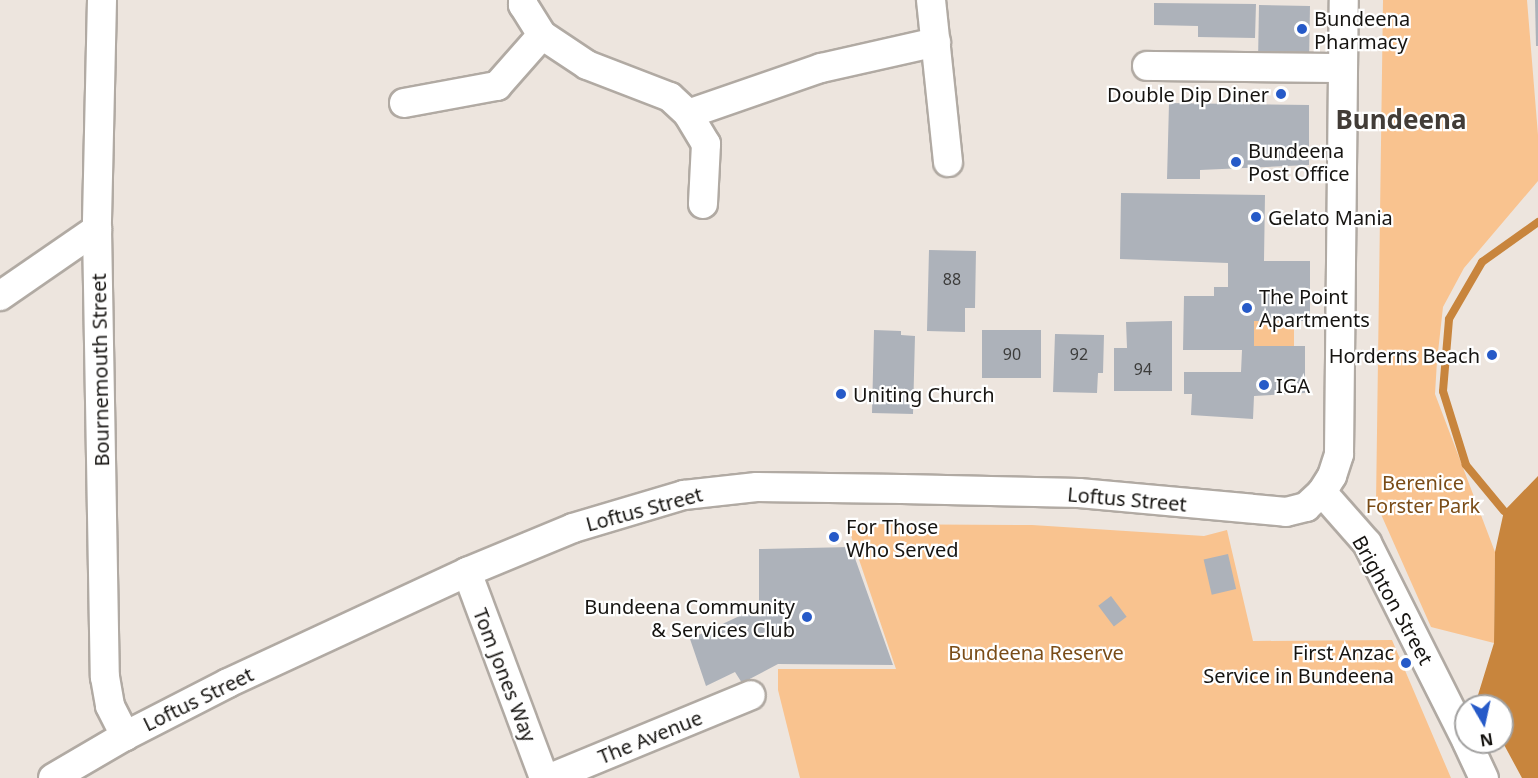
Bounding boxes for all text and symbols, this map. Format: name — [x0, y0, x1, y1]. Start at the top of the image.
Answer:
place label: Bundeena Pharmacy — [1314, 6, 1410, 53]
marker: Bundeena Pharmacy — [1295, 22, 1309, 36]
place label: Double Dip Diner — [1107, 82, 1269, 106]
marker: Double Dip Diner — [1274, 87, 1288, 101]
district label: Bundeena — [1335, 104, 1467, 136]
place label: Bundeena Post Office — [1248, 138, 1350, 185]
marker: Bundeena Post Office — [1229, 155, 1243, 169]
place label: Gelato Mania — [1268, 205, 1393, 229]
marker: Gelato Mania — [1249, 210, 1263, 224]
house number: 88 — [943, 269, 961, 289]
street label: Bournemouth Street — [86, 273, 114, 467]
place label: The Point Apartments — [1259, 284, 1370, 331]
marker: The Point Apartments — [1240, 301, 1254, 315]
place label: Horderns Beach — [1329, 343, 1480, 367]
house number: 90 — [1003, 344, 1021, 364]
house number: 92 — [1070, 344, 1088, 364]
marker: Horderns Beach — [1485, 348, 1499, 362]
house number: 94 — [1134, 359, 1152, 379]
place label: IGA — [1276, 373, 1310, 397]
marker: IGA — [1257, 378, 1271, 392]
place label: Uniting Church — [853, 382, 995, 406]
marker: Uniting Church — [834, 387, 848, 401]
park label: Berenice Forster Park — [1366, 470, 1480, 517]
street label: Loftus Street — [583, 482, 705, 536]
street label: Loftus Street — [1066, 482, 1188, 516]
place label: For Those Who Served — [846, 514, 959, 561]
marker: For Those Who Served — [827, 530, 841, 544]
street label: Brighton Street — [1348, 531, 1438, 669]
place label: Bundeena Community & Services Club — [584, 594, 795, 641]
street label: Tom Jones Way — [468, 605, 542, 745]
marker: Bundeena Community & Services Club — [800, 610, 814, 624]
park label: Bundeena Reserve — [948, 640, 1124, 664]
place label: First Anzac Service in Bundeena — [1203, 640, 1394, 687]
marker: First Anzac Service in Bundeena — [1399, 656, 1413, 670]
street label: Loftus Street — [139, 662, 257, 736]
north arrow — [1454, 694, 1514, 754]
street label: The Avenue — [594, 705, 706, 769]
text: N — [1478, 728, 1495, 752]

